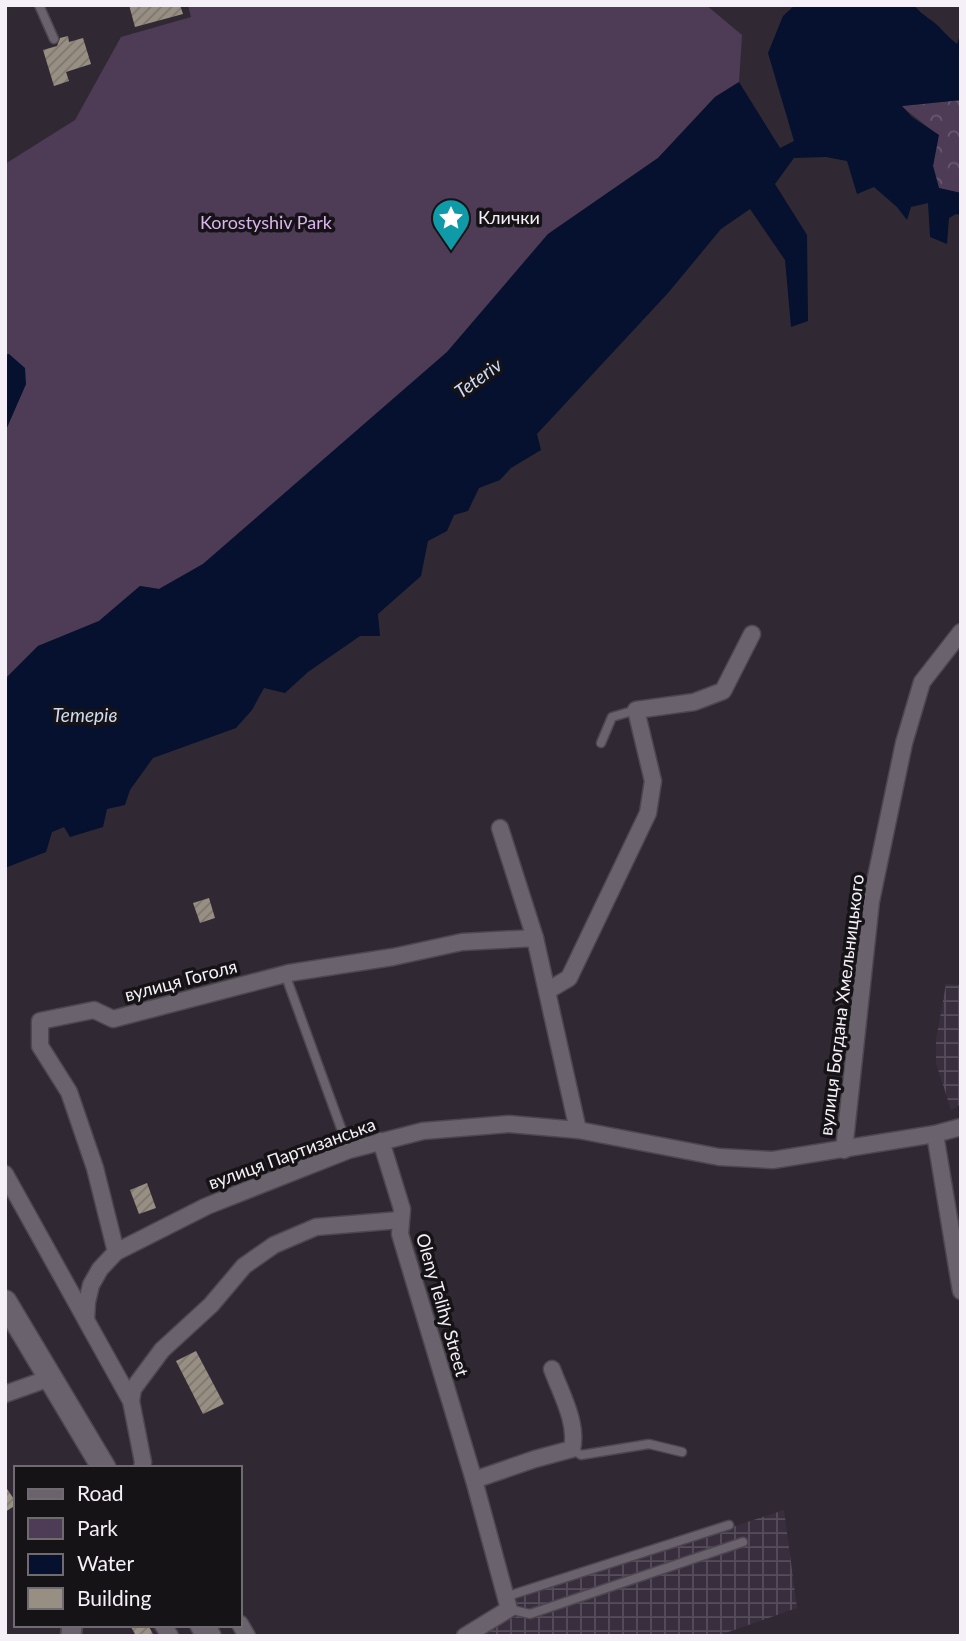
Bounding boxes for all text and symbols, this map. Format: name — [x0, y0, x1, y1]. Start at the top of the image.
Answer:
place icon: Клички — [430, 197, 472, 252]
place label: Клички — [478, 206, 540, 228]
park label: Korostyshiv Park — [200, 211, 333, 233]
water label: Teteriv — [450, 352, 507, 402]
water label: Тетерів — [52, 703, 118, 726]
street label: вулиця Богдана Хмельницького — [814, 873, 868, 1137]
street label: вулиця Гоголя — [122, 954, 239, 1006]
street label: вулиця Партизанська — [205, 1113, 378, 1194]
street label: Oleny Telihy Street — [412, 1231, 474, 1379]
legend — [14, 1466, 242, 1627]
text: Road — [77, 1480, 124, 1505]
text: Park — [77, 1515, 118, 1540]
text: Water — [77, 1550, 134, 1575]
text: Building — [77, 1585, 152, 1610]

